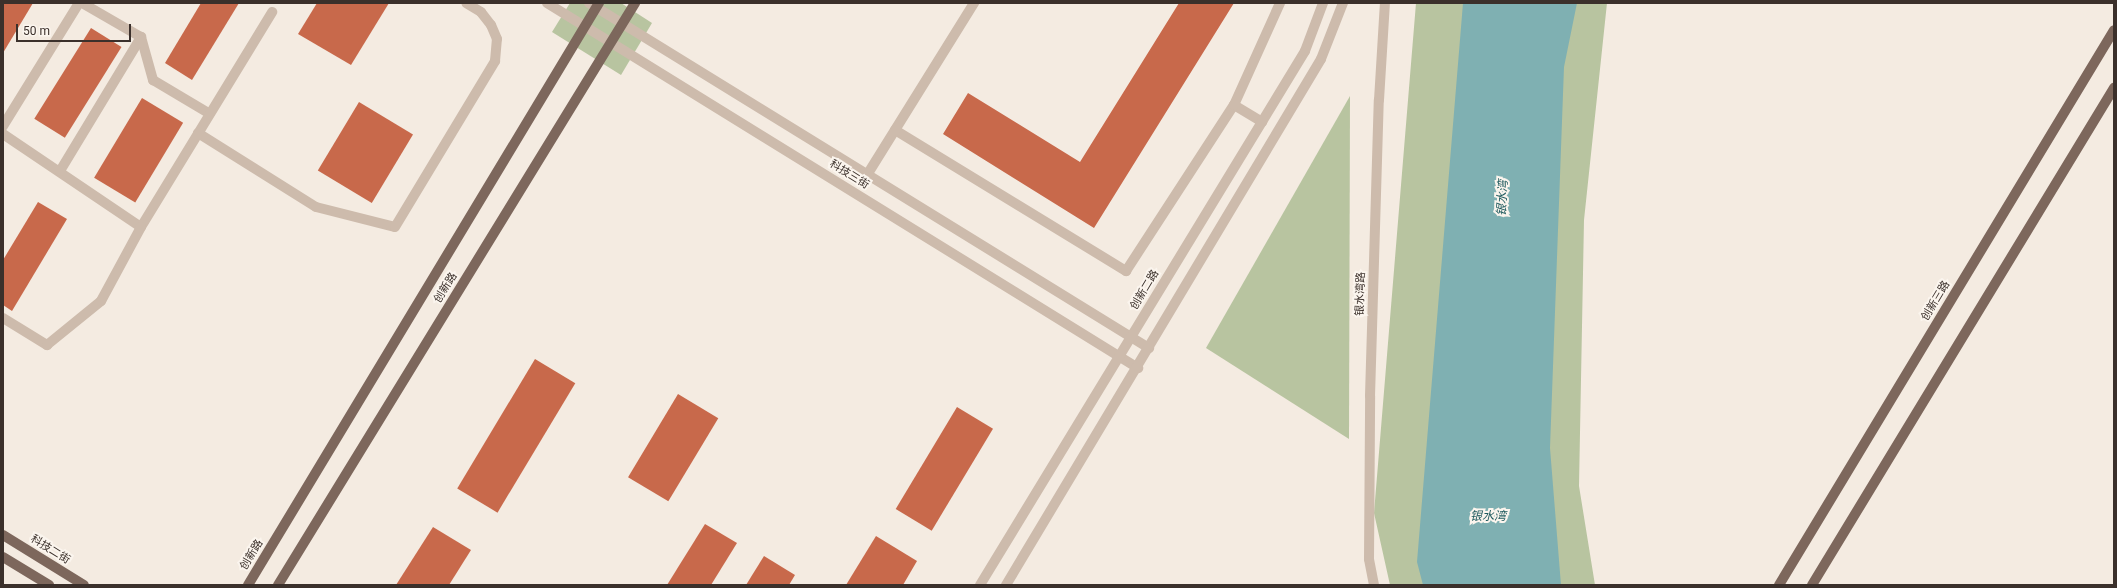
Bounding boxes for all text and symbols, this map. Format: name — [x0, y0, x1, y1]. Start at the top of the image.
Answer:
scale bar — [18, 16, 133, 42]
text: 50 m — [23, 24, 50, 38]
street label: 科技三街 — [827, 158, 871, 192]
water label: 银水湾 — [1495, 180, 1511, 216]
street label: 创新二路 — [1128, 268, 1162, 312]
street label: 创新路 — [432, 271, 460, 305]
street label: 银水湾路 — [1354, 272, 1368, 316]
street label: 创新三路 — [1919, 279, 1953, 323]
water label: 银水湾 — [1470, 510, 1506, 524]
street label: 科技二街 — [28, 533, 72, 567]
street label: 创新路 — [238, 537, 266, 573]

